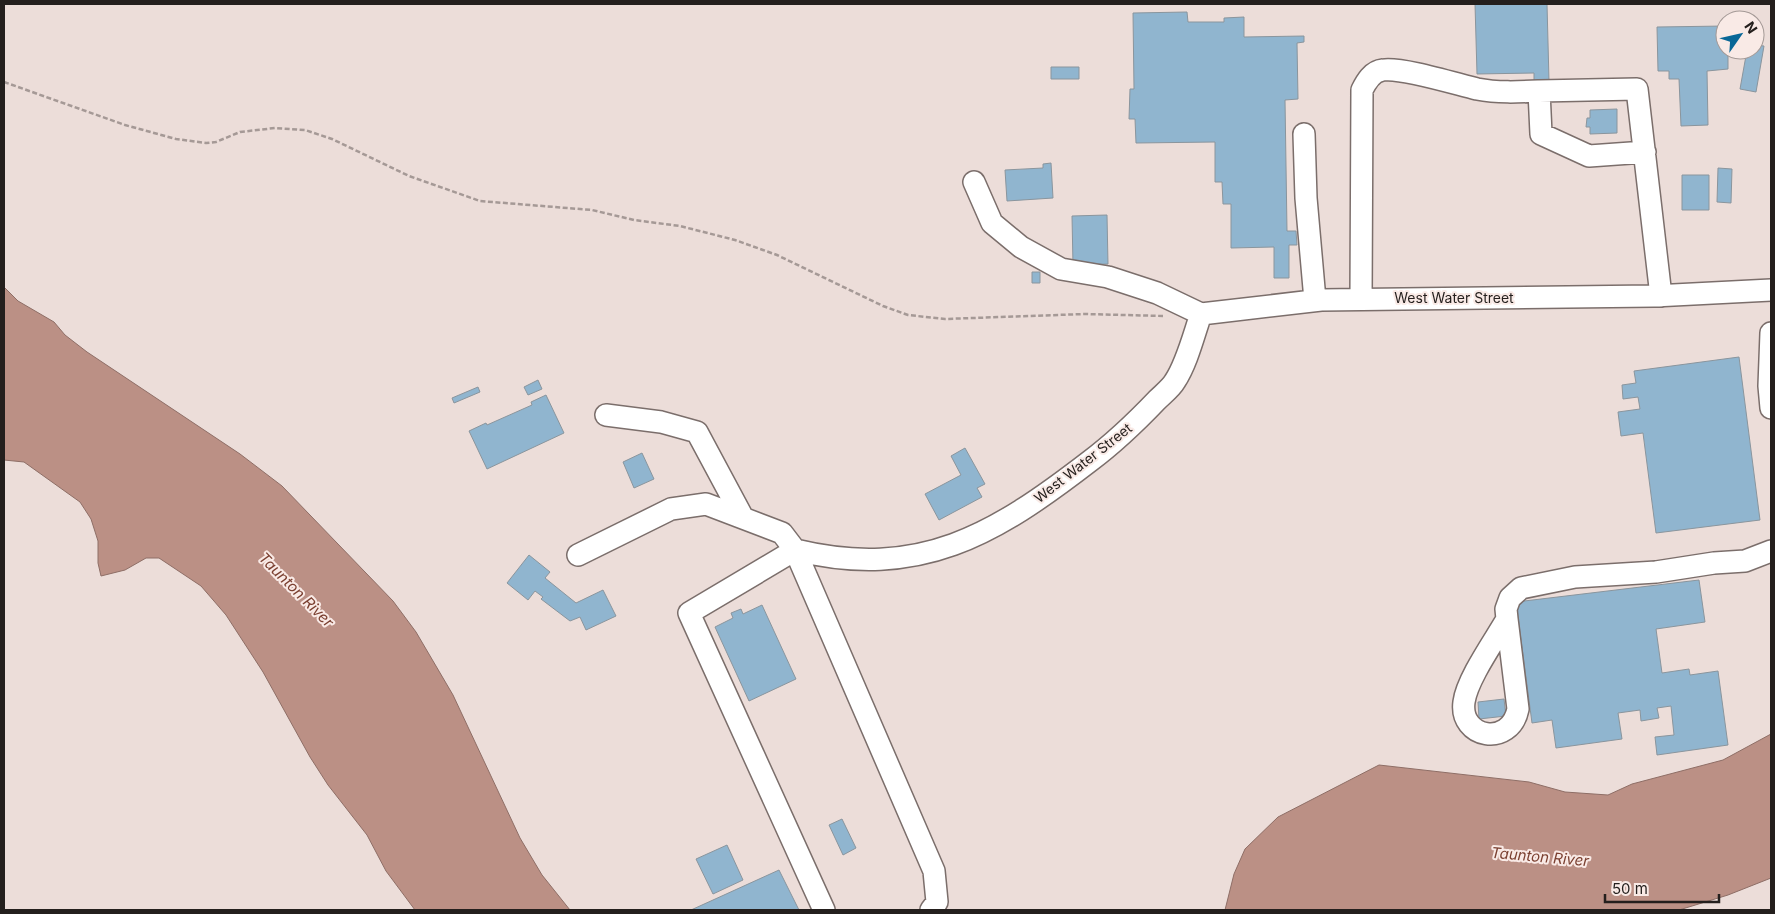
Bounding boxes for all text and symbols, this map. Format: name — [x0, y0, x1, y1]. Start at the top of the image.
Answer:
north arrow — [1715, 10, 1765, 60]
text: N — [1741, 18, 1761, 37]
street label: West Water Street — [1394, 289, 1514, 306]
street label: West Water Street — [1030, 419, 1135, 506]
water label: Taunton River — [255, 548, 338, 631]
water label: Taunton River — [1490, 843, 1590, 870]
scale bar — [1605, 872, 1719, 904]
text: 50 m — [1612, 879, 1648, 898]

